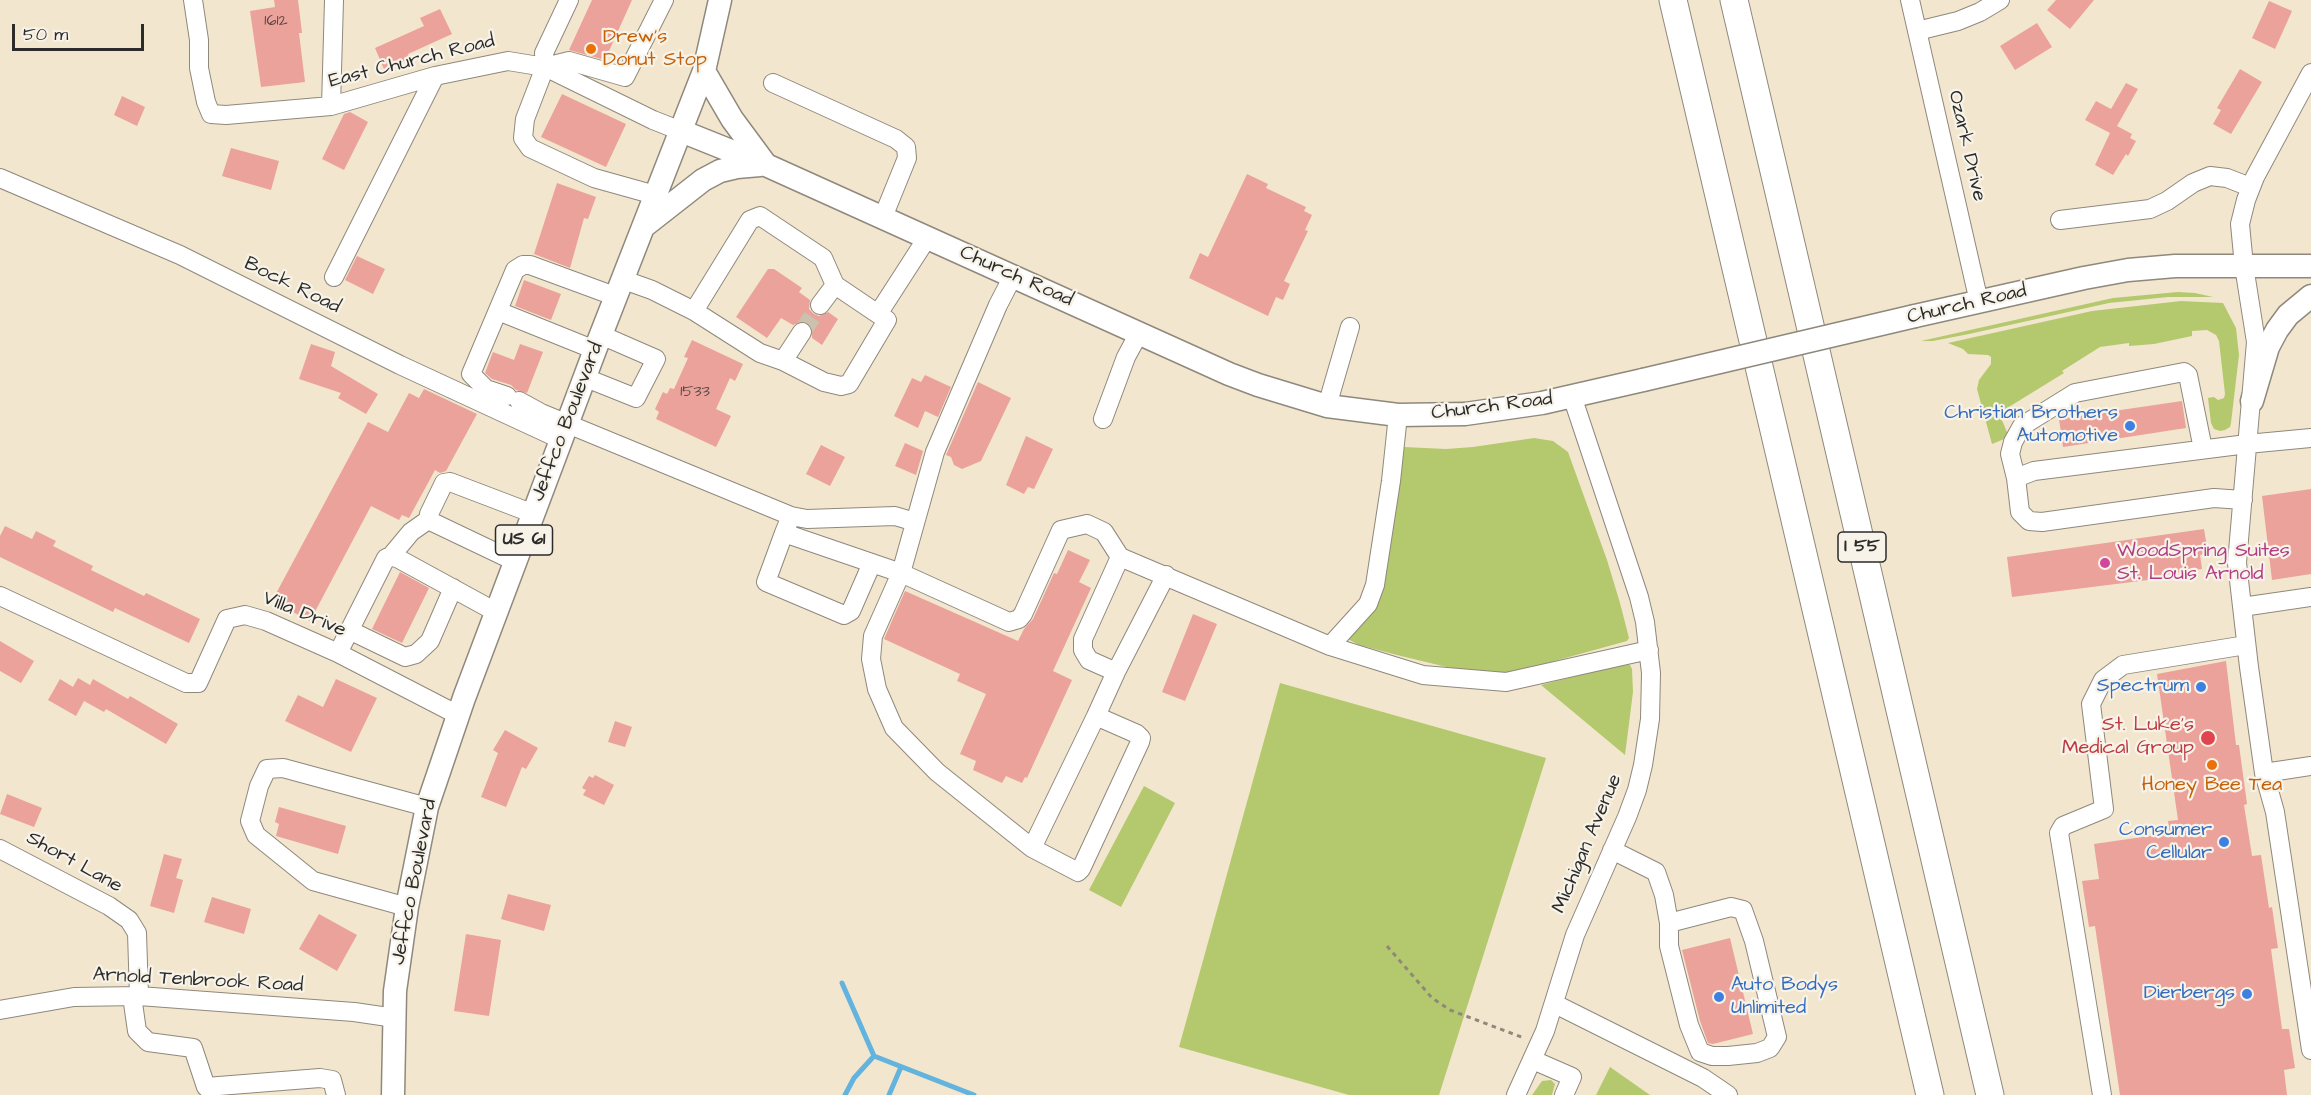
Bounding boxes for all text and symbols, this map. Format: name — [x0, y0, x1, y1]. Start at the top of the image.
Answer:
scale bar — [15, 12, 147, 50]
house number: 1612 — [264, 12, 288, 32]
text: 50 m — [23, 22, 68, 47]
place label: Drew's Donut Stop — [603, 26, 707, 73]
street label: East Church Road — [327, 30, 497, 94]
marker: Drew's Donut Stop — [584, 42, 598, 56]
street label: Ozark Drive — [1942, 88, 1990, 204]
street label: Church Road — [956, 241, 1076, 313]
street label: Bock Road — [240, 252, 344, 320]
street label: Church Road — [1905, 280, 2029, 330]
street label: Jeffco Boulevard — [527, 339, 609, 505]
house number: 1533 — [680, 383, 710, 403]
street label: Church Road — [1430, 388, 1554, 426]
place label: Christian Brothers Automotive — [1944, 402, 2118, 449]
marker: Christian Brothers Automotive — [2123, 419, 2137, 433]
road number: US 61 — [496, 525, 552, 555]
road number: I 55 — [1838, 532, 1886, 562]
place label: WoodSpring Suites St. Louis Arnold — [2117, 540, 2290, 587]
marker: WoodSpring Suites St. Louis Arnold — [2098, 556, 2112, 570]
street label: Villa Drive — [259, 587, 349, 643]
place label: Spectrum — [2097, 675, 2189, 699]
marker: Spectrum — [2194, 680, 2208, 694]
place label: St. Luke's Medical Group — [2062, 714, 2194, 761]
marker: St. Luke's Medical Group — [2199, 729, 2217, 747]
marker: Honey Bee Tea — [2205, 758, 2219, 772]
street label: Michigan Avenue — [1548, 771, 1628, 917]
place label: Honey Bee Tea — [2142, 774, 2282, 798]
street label: Jeffco Boulevard — [387, 797, 443, 967]
place label: Consumer Cellular — [2119, 819, 2212, 866]
street label: Short Lane — [22, 827, 126, 899]
marker: Consumer Cellular — [2217, 835, 2231, 849]
street label: Arnold Tenbrook Road — [92, 964, 304, 998]
place label: Auto Bodys Unlimited — [1731, 974, 1838, 1021]
place label: Dierbergs — [2144, 982, 2235, 1006]
marker: Dierbergs — [2240, 987, 2254, 1001]
marker: Auto Bodys Unlimited — [1712, 990, 1726, 1004]

